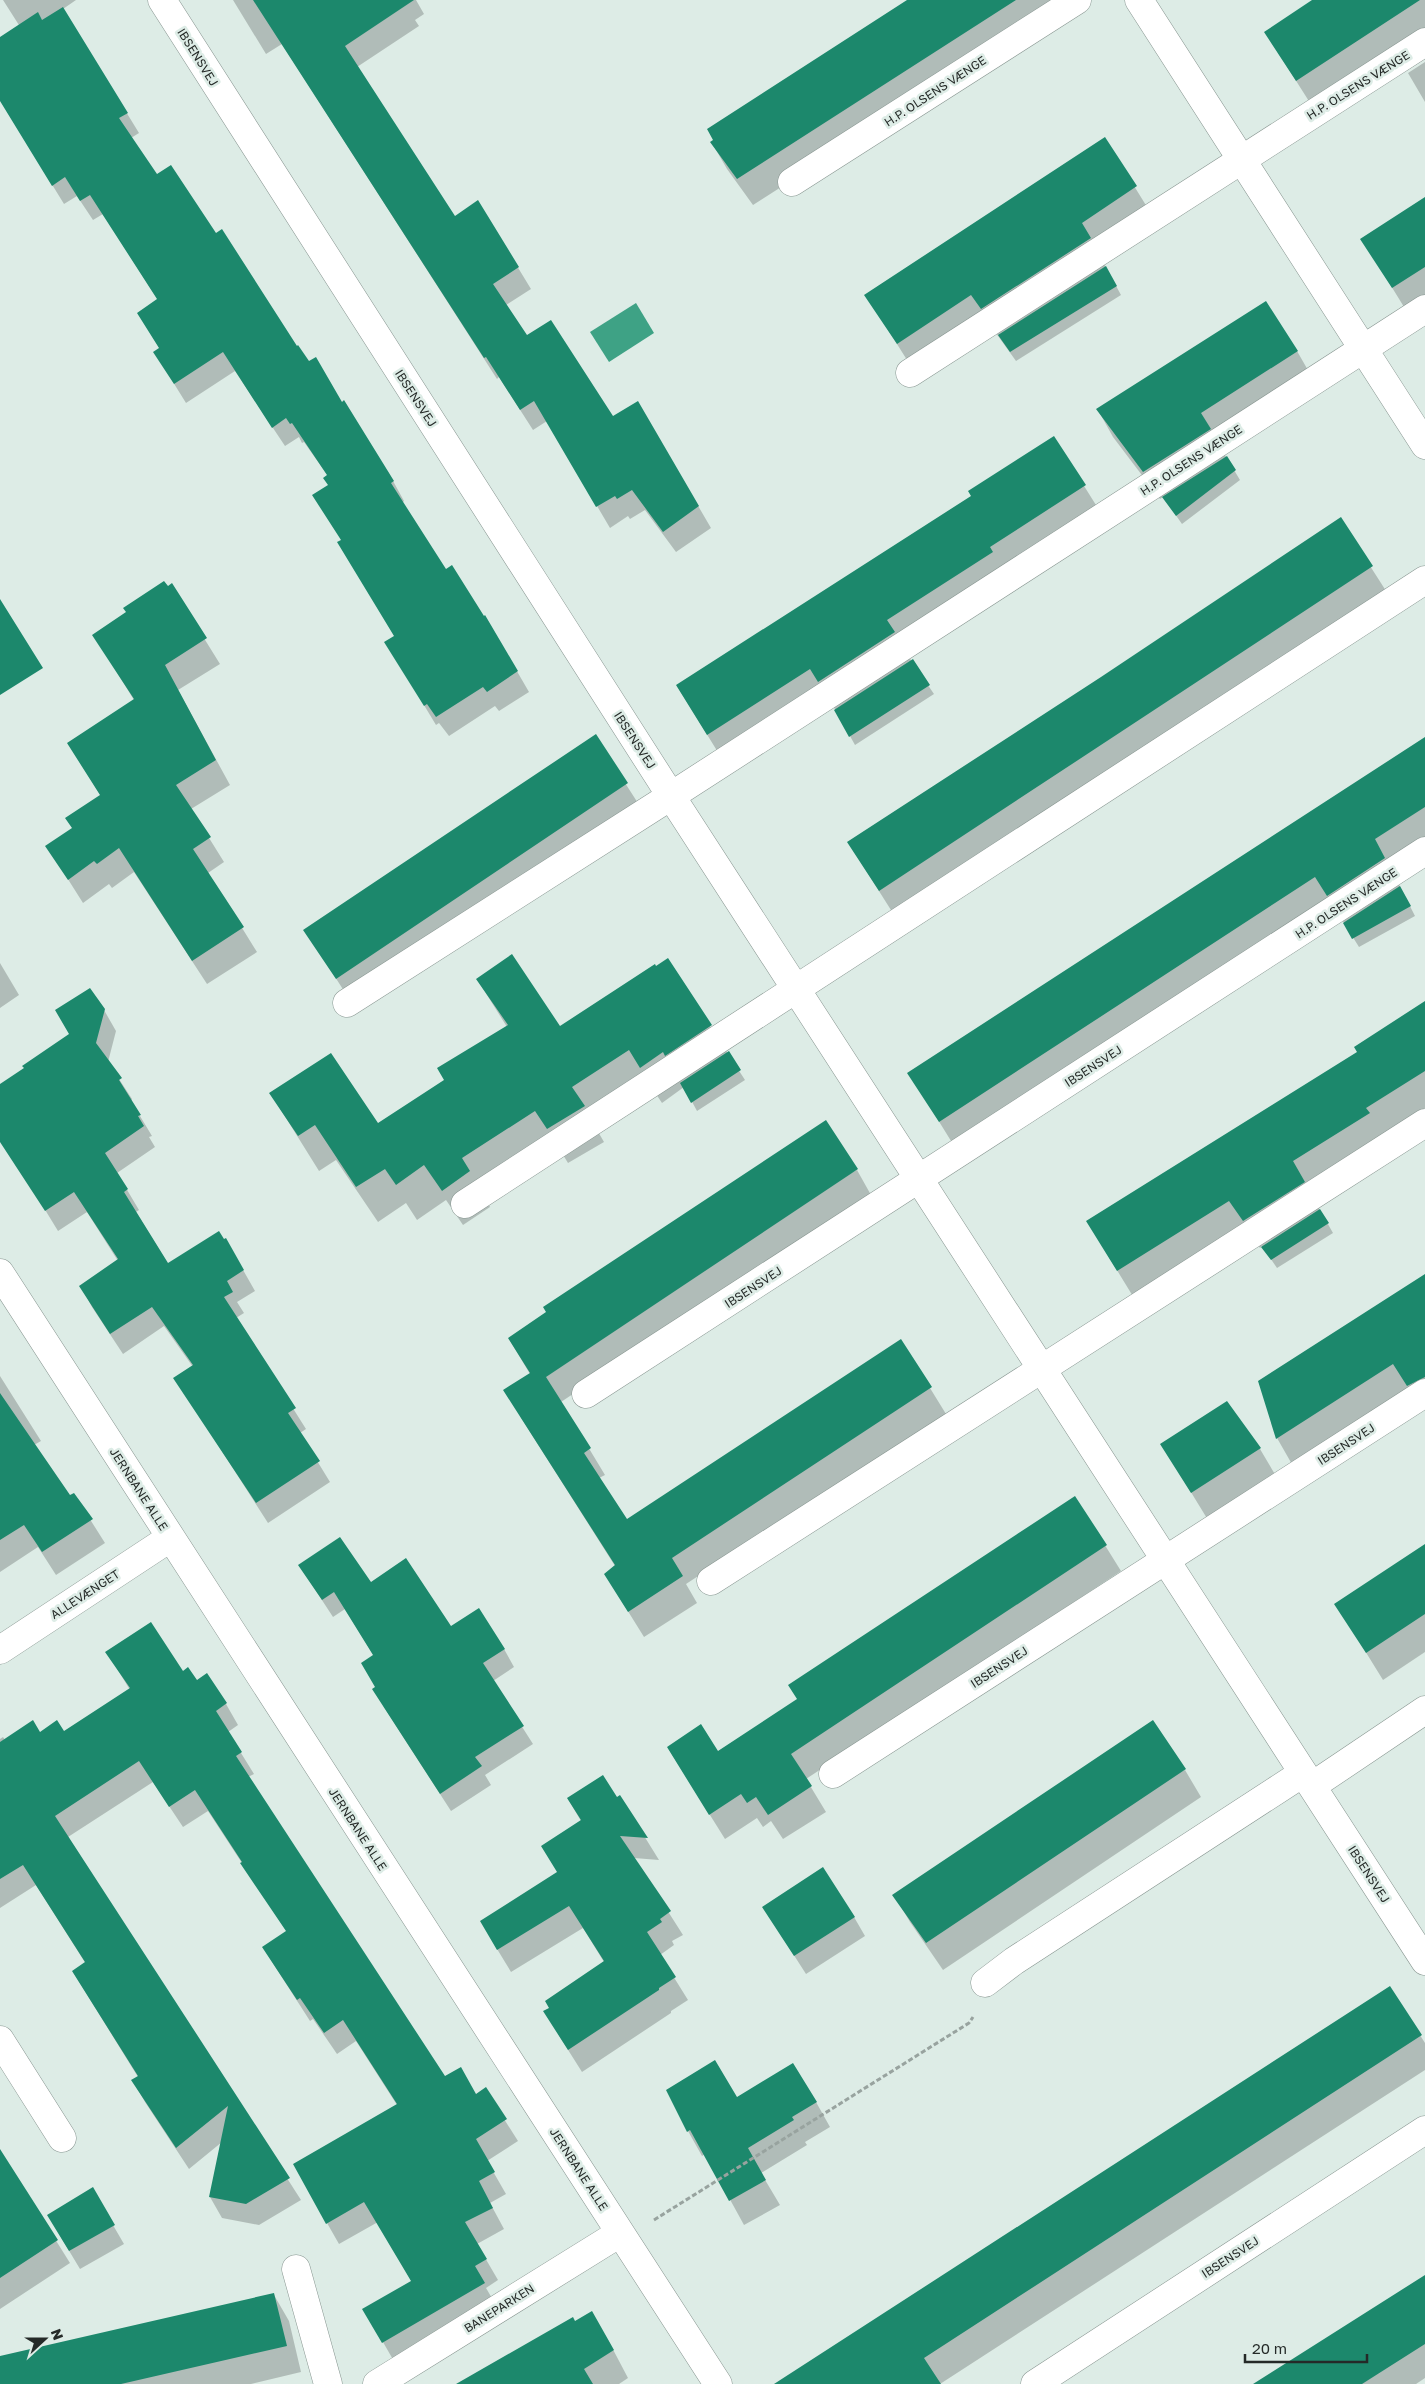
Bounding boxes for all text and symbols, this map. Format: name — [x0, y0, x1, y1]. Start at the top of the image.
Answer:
street label: IBSENSVEJ — [174, 25, 222, 89]
street label: H.P. OLSENS VÆNGE — [1304, 47, 1412, 123]
street label: H.P. OLSENS VÆNGE — [881, 52, 989, 130]
street label: IBSENSVEJ — [392, 366, 440, 430]
street label: H.P. OLSENS VÆNGE — [1137, 421, 1245, 499]
street label: IBSENSVEJ — [611, 708, 659, 772]
street label: H.P. OLSENS VÆNGE — [1292, 864, 1400, 942]
street label: IBSENSVEJ — [1061, 1042, 1125, 1090]
street label: IBSENSVEJ — [721, 1263, 785, 1311]
street label: IBSENSVEJ — [1314, 1420, 1378, 1468]
street label: JERNBANE ALLE — [107, 1445, 171, 1533]
street label: ALLEVÆNGET — [48, 1566, 123, 1622]
street label: IBSENSVEJ — [967, 1643, 1031, 1691]
street label: JERNBANE ALLE — [326, 1785, 390, 1873]
street label: IBSENSVEJ — [1345, 1842, 1393, 1906]
street label: JERNBANE ALLE — [547, 2125, 611, 2213]
street label: IBSENSVEJ — [1198, 2233, 1262, 2281]
street label: BANEPARKEN — [461, 2280, 537, 2336]
north arrow — [20, 2314, 70, 2364]
text: N — [48, 2326, 67, 2342]
scale bar — [1245, 2332, 1368, 2364]
text: 20 m — [1252, 2339, 1287, 2357]

